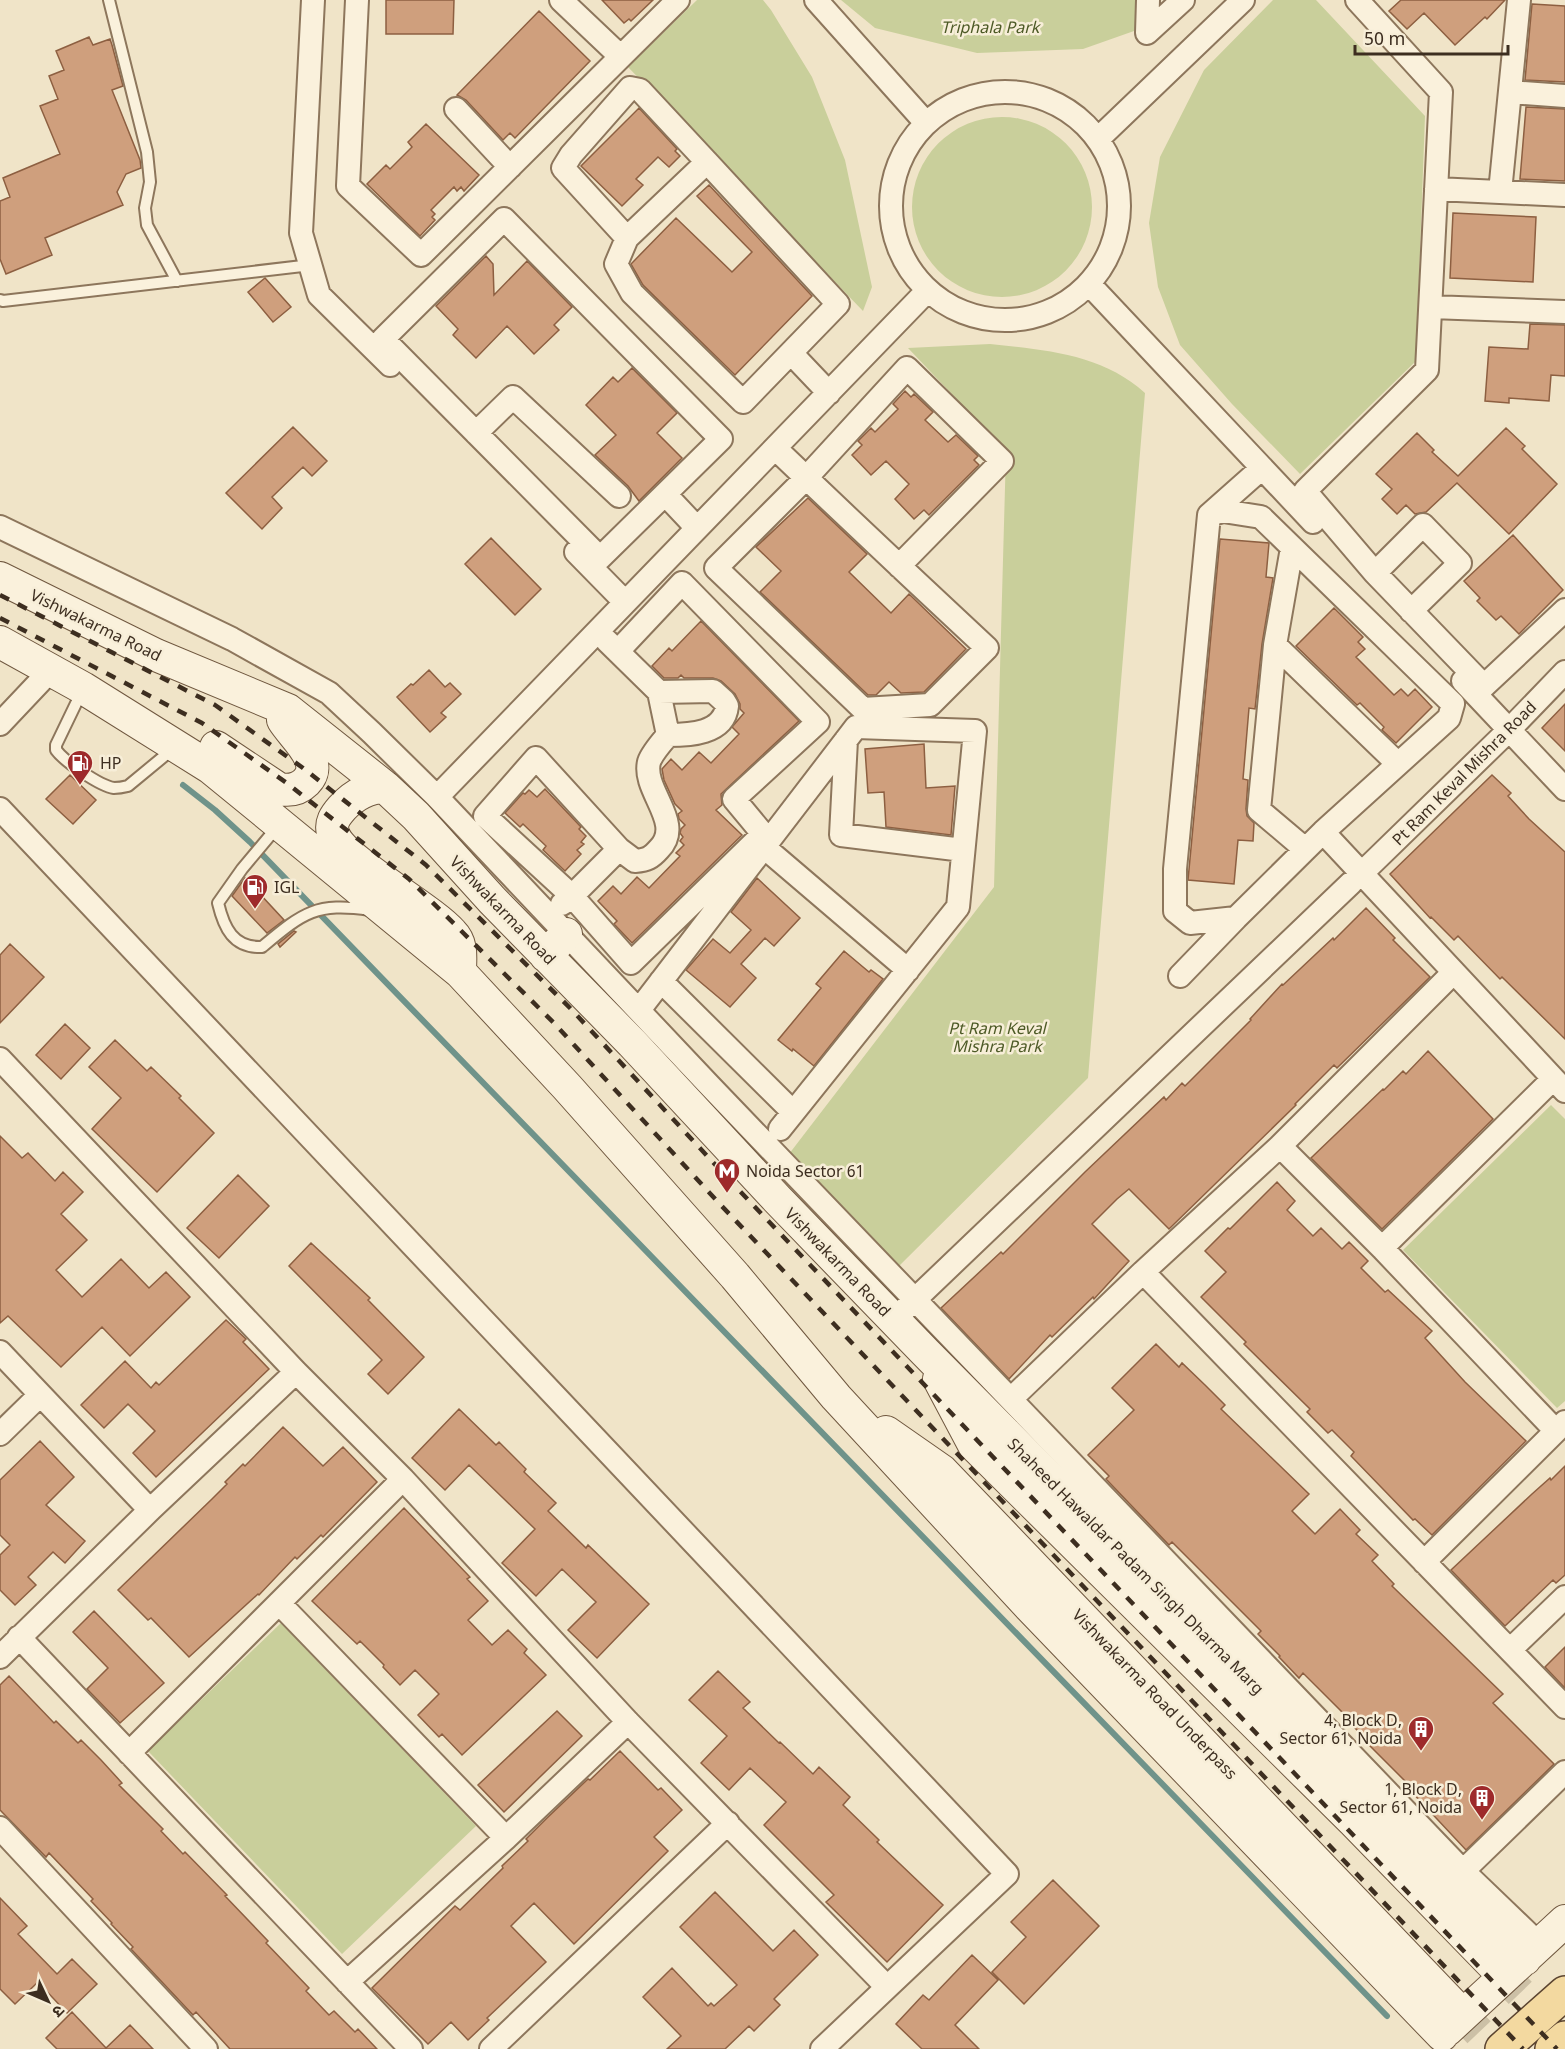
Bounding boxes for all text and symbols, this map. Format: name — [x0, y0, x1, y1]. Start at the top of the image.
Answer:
scale bar — [1355, 18, 1508, 56]
park label: Triphala Park — [941, 19, 1042, 40]
text: 50 m — [1364, 29, 1405, 52]
street label: Vishwakarma Road — [26, 586, 164, 668]
street label: Pt Ram Keval Mishra Road — [1389, 698, 1542, 851]
fuel station icon: HP — [65, 748, 95, 786]
place label: HP — [100, 755, 122, 776]
street label: Vishwakarma Road — [444, 853, 559, 971]
fuel station icon: IGL — [240, 872, 270, 910]
place label: IGL — [274, 879, 299, 900]
park label: Pt Ram Keval Mishra Park — [948, 1020, 1048, 1059]
metro station icon: Noida Sector 61 — [712, 1156, 742, 1194]
place label: Noida Sector 61 — [746, 1163, 864, 1184]
street label: Vishwakarma Road — [779, 1205, 894, 1323]
street label: Shaheed Hawaldar Padam Singh Dharma Marg — [1002, 1435, 1267, 1700]
street label: Vishwakarma Road Underpass — [1066, 1606, 1240, 1785]
place label: 4, Block D, Sector 61, Noida — [1279, 1712, 1402, 1751]
building icon: 4, Block D, Sector 61, Noida — [1406, 1714, 1436, 1752]
place label: 1, Block D, Sector 61, Noida — [1339, 1781, 1462, 1820]
building icon: 1, Block D, Sector 61, Noida — [1467, 1783, 1497, 1821]
north arrow — [18, 1971, 78, 2031]
text: उ — [46, 1999, 68, 2021]

